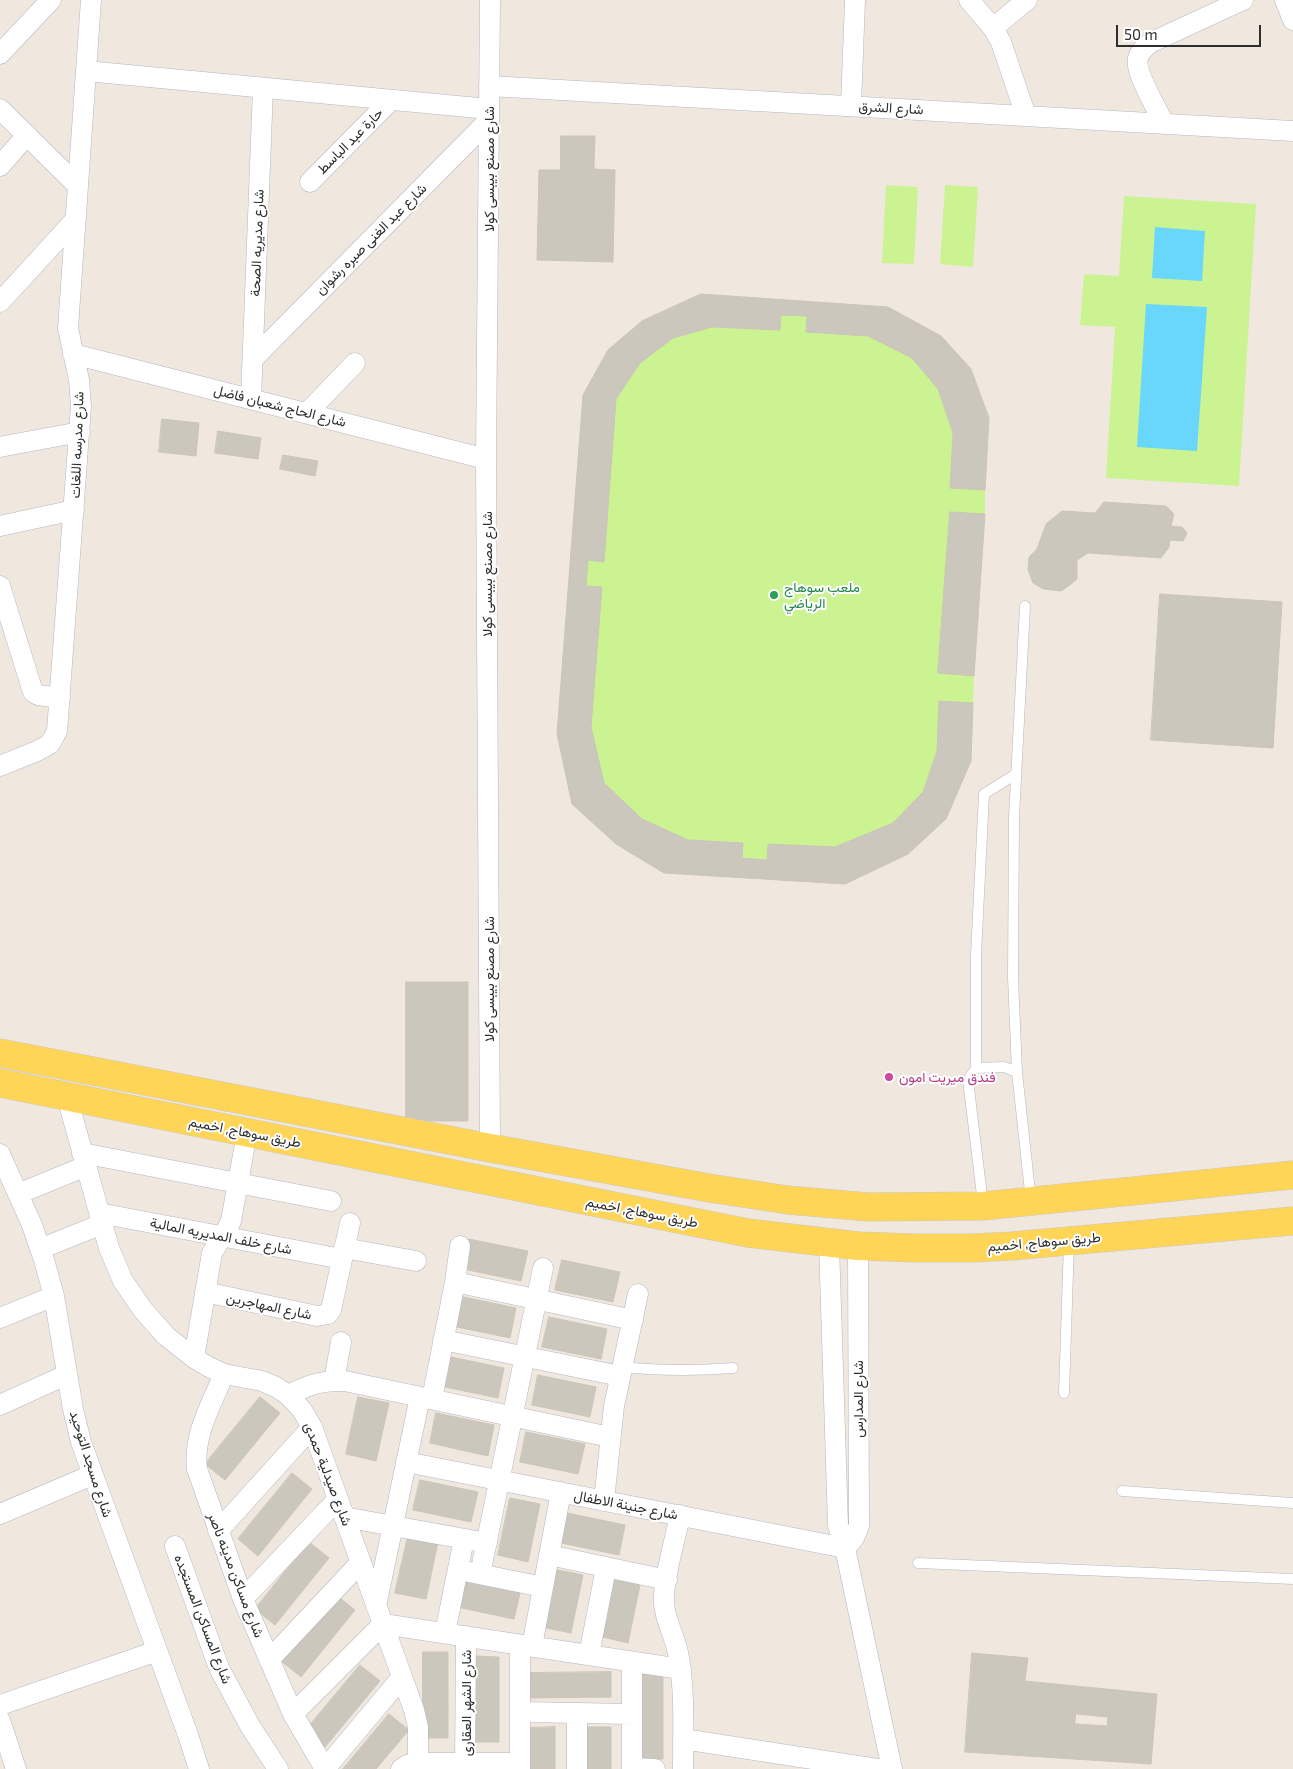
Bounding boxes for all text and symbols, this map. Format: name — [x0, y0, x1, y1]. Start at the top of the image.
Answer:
scale bar — [1118, 15, 1263, 47]
text: 50 m — [1124, 25, 1158, 43]
street label: شارع الشرق — [858, 98, 924, 118]
street label: حارة عبد الباسط — [313, 104, 387, 178]
street label: شارع مصنع بيبسى كولا — [481, 106, 497, 232]
street label: شارع عبد الغنى صبره رشوان — [312, 180, 430, 298]
street label: شارع مديريه الصحة — [247, 189, 267, 297]
street label: شارع الحاج شعبان فاضل — [212, 381, 348, 431]
street label: شارع مدرسه اللغات — [67, 391, 87, 499]
street label: شارع مصنع بيبسى كولا — [479, 511, 495, 637]
place label: ملعب سوهاج الرياضي — [784, 579, 860, 612]
marker: ملعب سوهاج الرياضي — [768, 589, 780, 601]
street label: شارع مصنع بيبسى كولا — [481, 916, 497, 1042]
place label: فندق ميريت امون — [899, 1069, 996, 1085]
marker: فندق ميريت امون — [883, 1071, 895, 1083]
street label: طريق سوهاج, اخميم — [188, 1113, 302, 1151]
street label: طريق سوهاج, اخميم — [585, 1193, 699, 1231]
street label: شارع خلف المديريه المالية — [149, 1214, 293, 1258]
street label: طريق سوهاج, اخميم — [987, 1229, 1101, 1255]
street label: شارع المهاجرين — [225, 1289, 313, 1323]
street label: شارع المدارس — [850, 1360, 866, 1438]
street label: شارع مسجد التوحيد — [66, 1409, 116, 1519]
street label: شارع صيدلية حمدى — [300, 1420, 356, 1528]
street label: شارع جنينة الاطفال — [573, 1487, 679, 1523]
street label: شارع مساكن مدينه ناصر — [204, 1510, 268, 1640]
street label: شارع المساكن المستجده — [171, 1552, 235, 1686]
street label: شارع الشهر العقارى — [458, 1650, 474, 1756]

